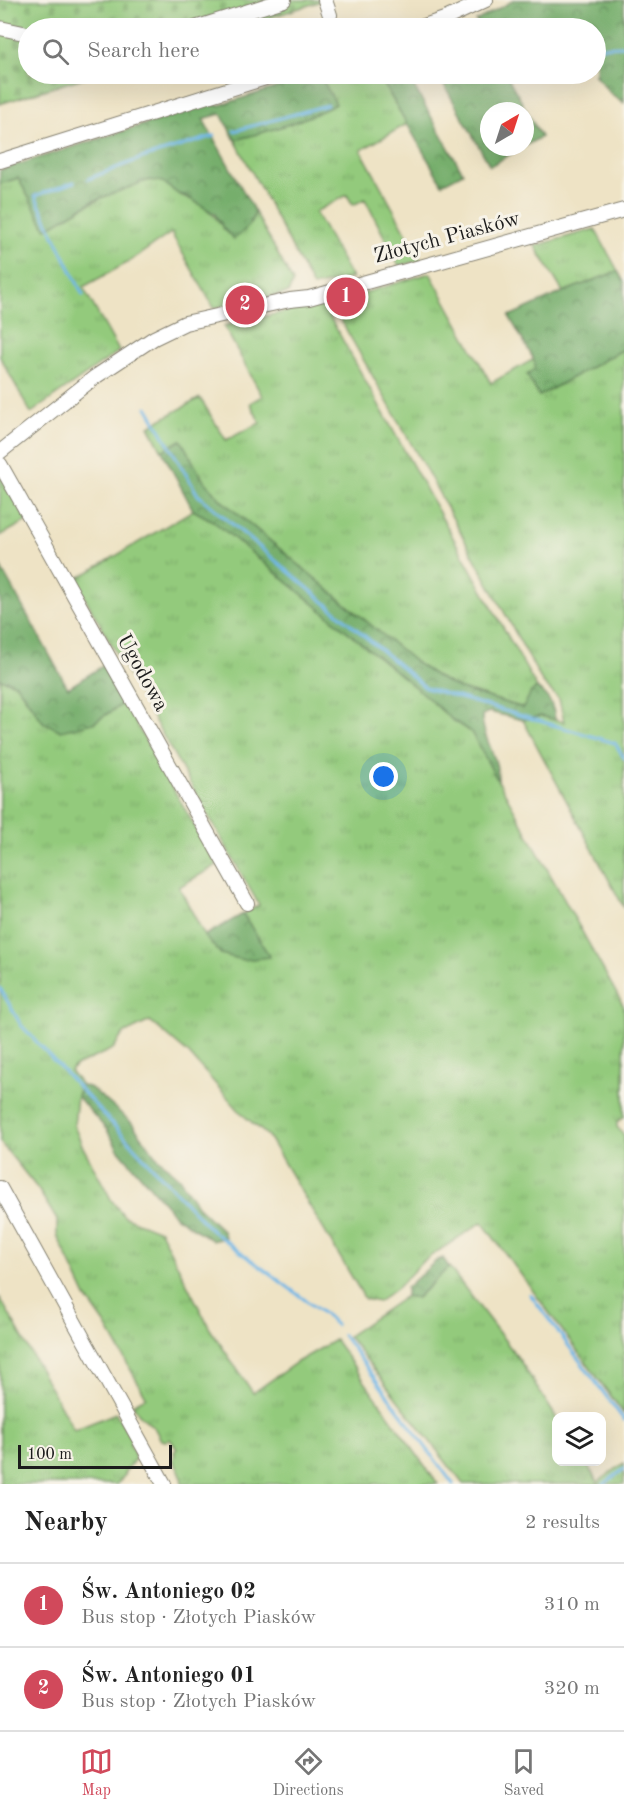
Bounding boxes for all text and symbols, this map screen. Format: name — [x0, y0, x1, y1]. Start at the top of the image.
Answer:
search box — [18, 18, 606, 84]
icon: search — [39, 35, 72, 68]
text: Search here — [87, 40, 200, 62]
north arrow — [480, 102, 534, 156]
street label: Złotych Piasków — [372, 208, 522, 268]
pin: 1 — [326, 274, 366, 320]
pin: 2 — [226, 282, 264, 328]
street label: Ugodowa — [112, 631, 172, 715]
your location — [369, 762, 398, 791]
map controls — [552, 1412, 606, 1466]
button: layers — [552, 1412, 606, 1466]
scale bar — [18, 1442, 172, 1470]
text: 100 m — [27, 1447, 72, 1463]
text: Nearby — [24, 1510, 108, 1536]
text: 2 results — [525, 1513, 600, 1533]
text: Św. Antoniego 02 — [81, 1581, 256, 1603]
text: 1 — [38, 1595, 49, 1615]
text: 310 m — [544, 1595, 600, 1615]
text: Bus stop · Złotych Piasków — [81, 1608, 316, 1628]
text: Św. Antoniego 01 — [81, 1665, 256, 1687]
text: 2 — [38, 1679, 49, 1699]
text: 320 m — [544, 1679, 600, 1699]
text: Bus stop · Złotych Piasków — [81, 1692, 316, 1712]
tab: Map — [80, 1745, 113, 1801]
tab: Directions — [273, 1745, 344, 1801]
tab: Saved — [503, 1745, 544, 1801]

